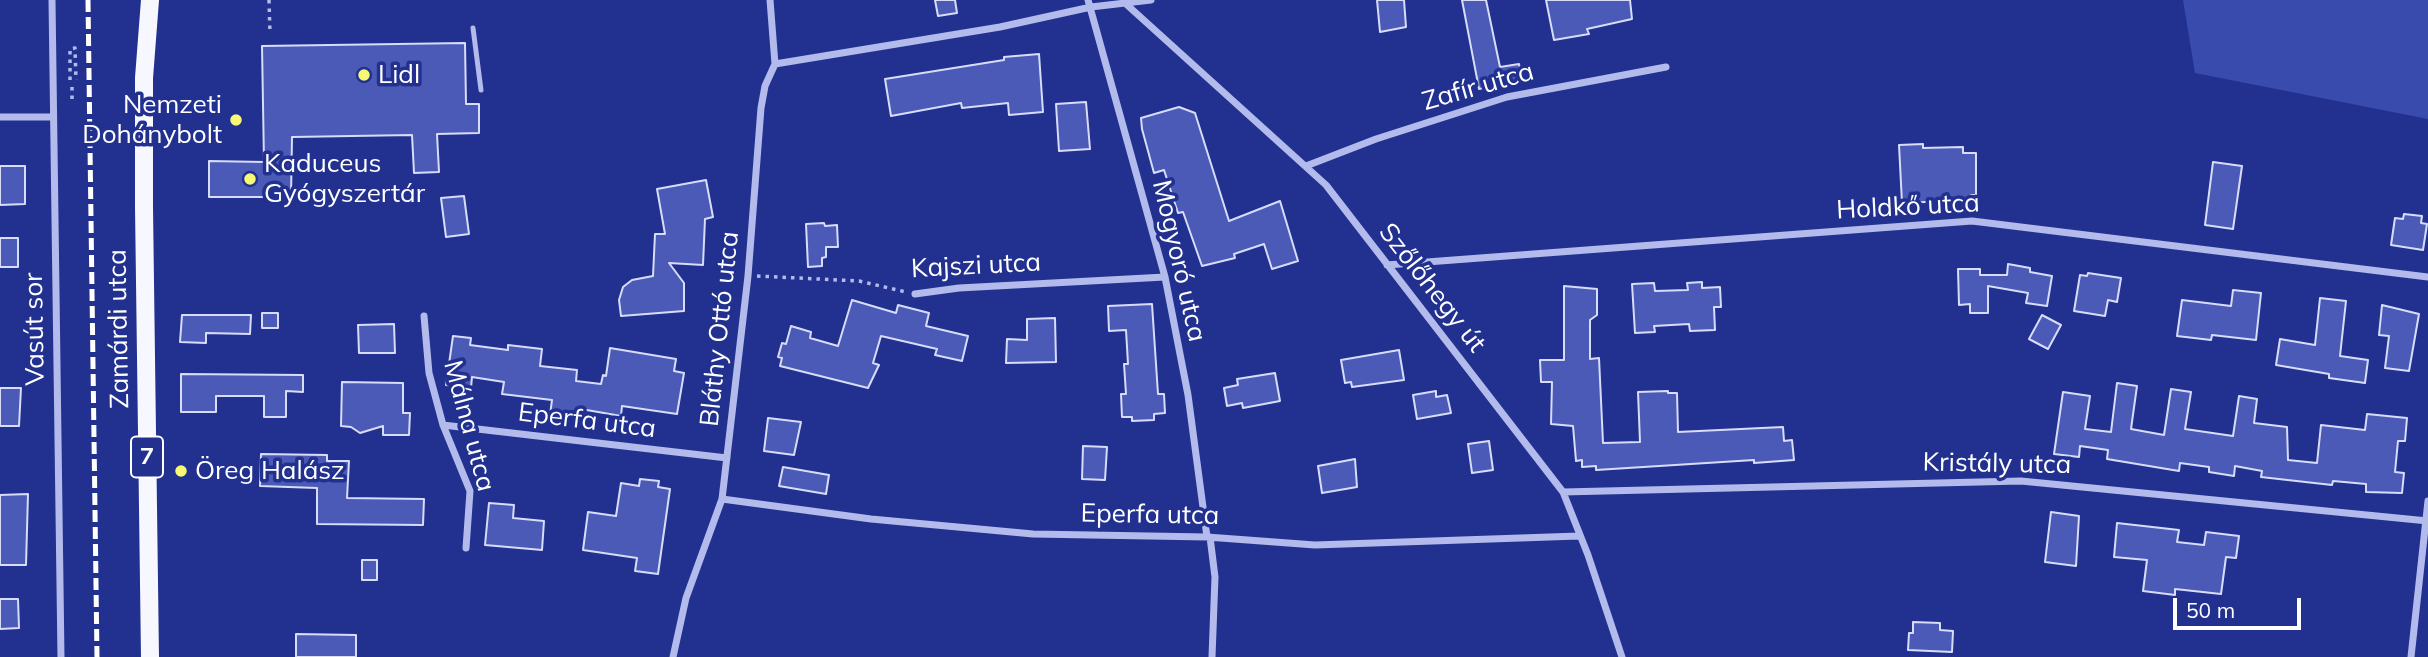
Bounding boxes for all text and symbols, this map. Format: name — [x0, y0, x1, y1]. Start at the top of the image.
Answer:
street label: Zafír utca — [1419, 56, 1537, 118]
place label: Lidl — [378, 59, 420, 91]
marker: Lidl — [356, 67, 372, 83]
place label: Nemzeti Dohánybolt — [82, 89, 222, 150]
marker: Nemzeti Dohánybolt — [228, 112, 244, 128]
place label: Kaduceus Gyógyszertár — [264, 148, 425, 210]
marker: Kaduceus Gyógyszertár — [242, 171, 258, 187]
street label: Mogyoró utca — [1145, 177, 1213, 345]
street label: Holdkő utca — [1835, 188, 1981, 226]
street label: Szőlőhegy út — [1372, 217, 1492, 359]
street label: Bláthy Ottó utca — [694, 230, 746, 428]
street label: Kajszi utca — [910, 247, 1042, 285]
street label: Zamárdi utca — [102, 249, 136, 409]
street label: Vasút sor — [18, 272, 52, 386]
street label: Málna utca — [437, 357, 501, 495]
street label: Eperfa utca — [516, 397, 658, 445]
road number: 7 — [131, 436, 163, 478]
street label: Kristály utca — [1922, 447, 2072, 481]
place label: Öreg Halász — [195, 455, 345, 487]
marker: Öreg Halász — [173, 463, 189, 479]
street label: Eperfa utca — [1080, 498, 1220, 532]
scale bar — [2176, 584, 2304, 628]
text: 50 m — [2186, 597, 2235, 623]

